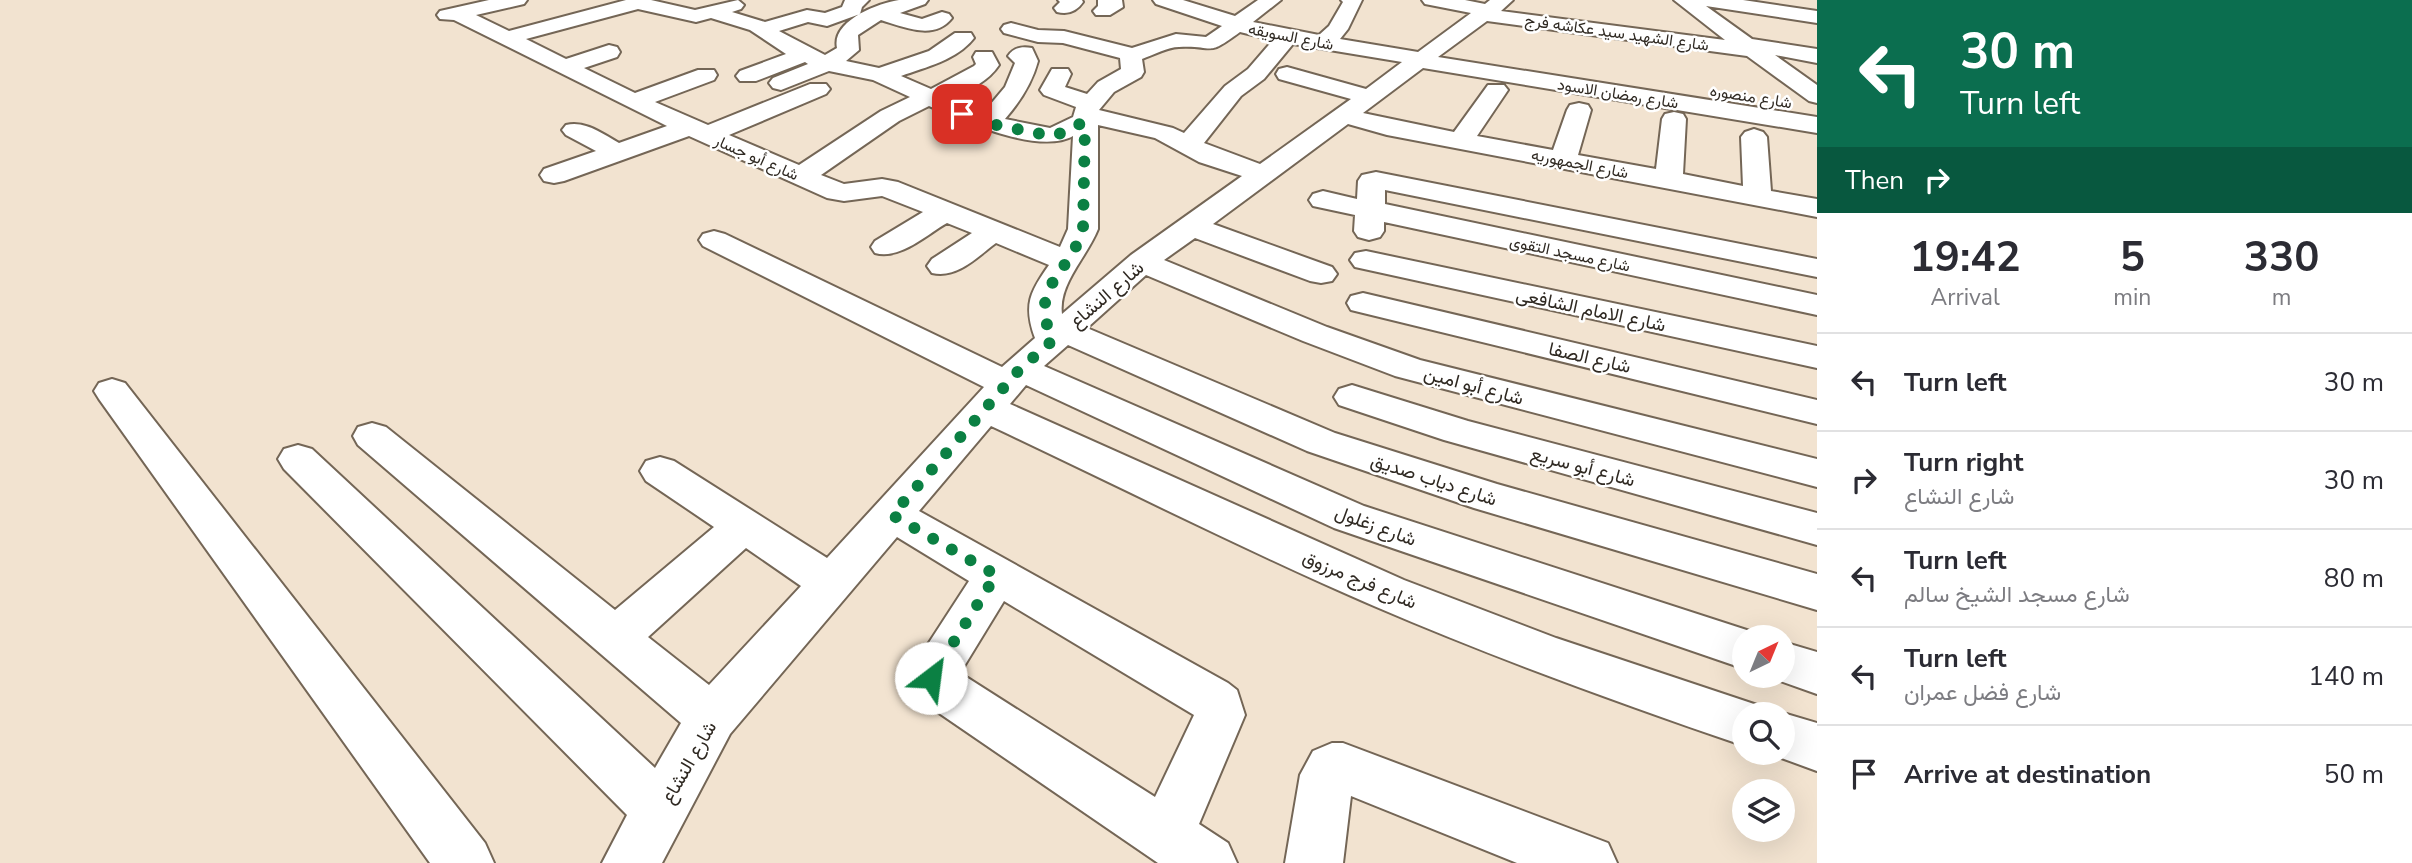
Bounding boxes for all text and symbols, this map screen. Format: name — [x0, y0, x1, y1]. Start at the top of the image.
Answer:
street label: شارع الشهيد سيد عكاشه فرج — [1523, 9, 1710, 57]
street label: شارع السويقه — [1246, 18, 1335, 56]
text: 30 m — [1960, 18, 2075, 85]
icon: left — [1845, 28, 1936, 119]
street label: شارع رمضان الاسود — [1556, 74, 1680, 114]
street label: شارع منصوره — [1708, 80, 1793, 114]
text: Turn left — [1960, 82, 2080, 125]
pin — [932, 84, 992, 144]
icon: arrive — [943, 95, 981, 133]
street label: شارع أبو جسار — [710, 129, 802, 186]
street label: شارع الجمهوريه — [1529, 144, 1630, 184]
icon: right — [1918, 161, 1956, 199]
text: Then — [1845, 163, 1904, 198]
text: 19:42 — [1910, 229, 2021, 286]
text: 5 — [2120, 229, 2145, 286]
text: 330 — [2244, 229, 2319, 286]
street label: شارع مسجد التقوى — [1508, 230, 1632, 277]
street label: شارع النشاع — [1064, 255, 1150, 335]
street label: شارع الامام الشافعى — [1514, 281, 1668, 339]
text: Arrival — [1931, 282, 2000, 313]
text: min — [2113, 282, 2151, 313]
text: m — [2272, 282, 2292, 313]
street label: شارع الصفا — [1546, 336, 1634, 380]
street label: شارع أبو امين — [1421, 360, 1526, 412]
icon: left — [1845, 363, 1883, 401]
text: Turn left — [1904, 365, 2007, 400]
text: 30 m — [2324, 365, 2384, 400]
street label: شارع أبو سريع — [1528, 441, 1638, 493]
text: Turn right — [1904, 445, 2023, 480]
street label: شارع دياب صديق — [1367, 447, 1500, 513]
icon: right — [1845, 461, 1883, 499]
text: 30 m — [2324, 463, 2384, 498]
text: شارع النشاع — [1904, 481, 2015, 512]
street label: شارع زغلول — [1331, 499, 1420, 553]
text: Turn left — [1904, 543, 2007, 578]
street label: شارع فرج مرزوق — [1299, 544, 1421, 616]
icon: left — [1845, 559, 1883, 597]
text: 80 m — [2324, 561, 2384, 596]
text: شارع مسجد الشيخ سالم — [1904, 579, 2130, 610]
north arrow — [1732, 625, 1796, 688]
map controls — [1732, 625, 1795, 842]
position arrow — [894, 641, 968, 715]
text: Turn left — [1904, 641, 2007, 676]
icon: left — [1845, 657, 1883, 695]
text: 140 m — [2308, 659, 2384, 694]
text: شارع فضل عمران — [1904, 677, 2061, 708]
button: search — [1732, 702, 1795, 765]
street label: شارع النشاع — [655, 716, 723, 809]
icon: arrive — [1845, 755, 1883, 793]
text: Arrive at destination — [1904, 757, 2151, 792]
text: 50 m — [2324, 757, 2384, 792]
button: layers — [1732, 779, 1795, 842]

